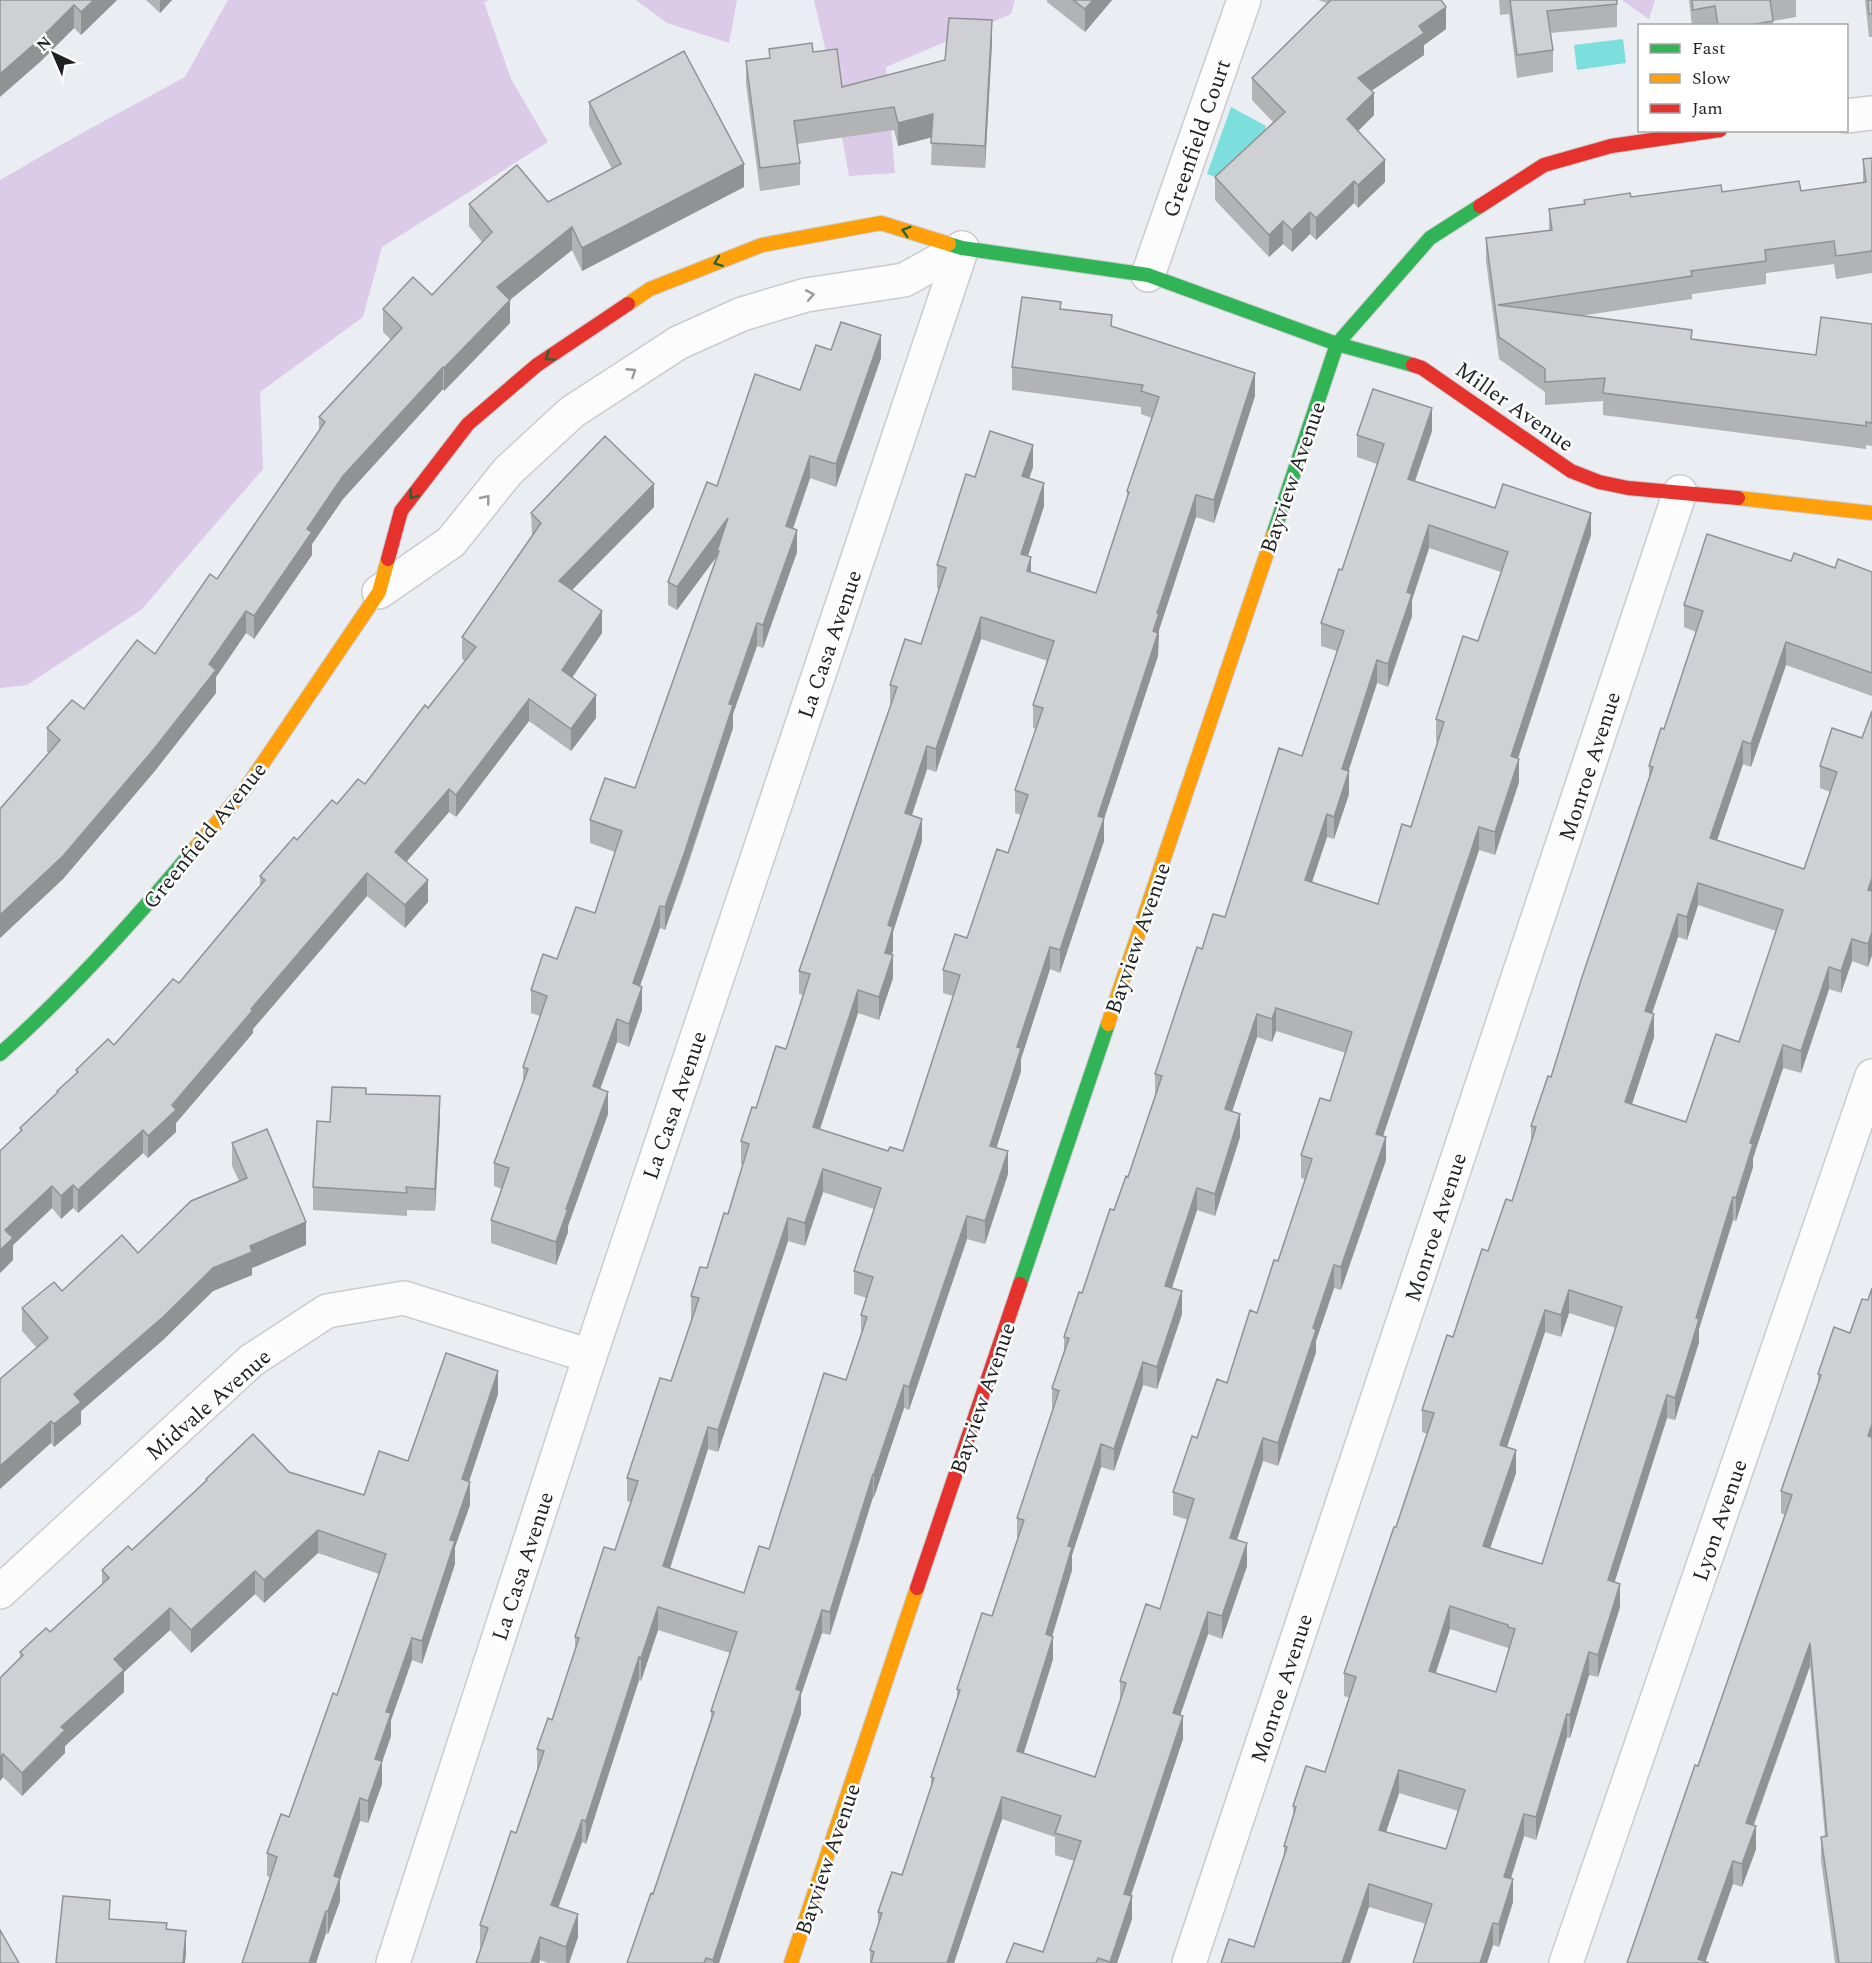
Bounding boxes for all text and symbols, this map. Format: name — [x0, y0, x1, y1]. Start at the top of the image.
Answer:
north arrow — [24, 24, 84, 84]
legend — [1638, 24, 1848, 132]
text: N — [31, 31, 57, 57]
text: Fast — [1692, 35, 1725, 62]
street label: Greenfield Court — [1155, 55, 1240, 222]
text: Slow — [1692, 65, 1731, 92]
text: Jam — [1692, 95, 1723, 122]
one-way arrow — [902, 226, 912, 238]
one-way arrow — [713, 255, 724, 268]
one-way arrow — [804, 289, 814, 302]
one-way arrow — [545, 350, 556, 361]
street label: Miller Avenue — [1448, 354, 1580, 460]
one-way arrow — [626, 369, 637, 380]
street label: Bayview Avenue — [1252, 397, 1335, 558]
one-way arrow — [410, 489, 421, 500]
one-way arrow — [478, 495, 489, 506]
street label: La Casa Avenue — [790, 566, 871, 723]
street label: Monroe Avenue — [1551, 688, 1630, 845]
street label: Greenfield Avenue — [135, 755, 275, 917]
street label: Bayview Avenue — [1097, 858, 1180, 1019]
street label: La Casa Avenue — [635, 1027, 716, 1184]
street label: Monroe Avenue — [1397, 1149, 1476, 1306]
street label: Bayview Avenue — [942, 1318, 1025, 1479]
street label: Midvale Avenue — [139, 1341, 279, 1469]
street label: Lyon Avenue — [1684, 1455, 1757, 1586]
street label: La Casa Avenue — [484, 1488, 563, 1645]
street label: Monroe Avenue — [1243, 1610, 1322, 1767]
street label: Bayview Avenue — [787, 1779, 870, 1940]

